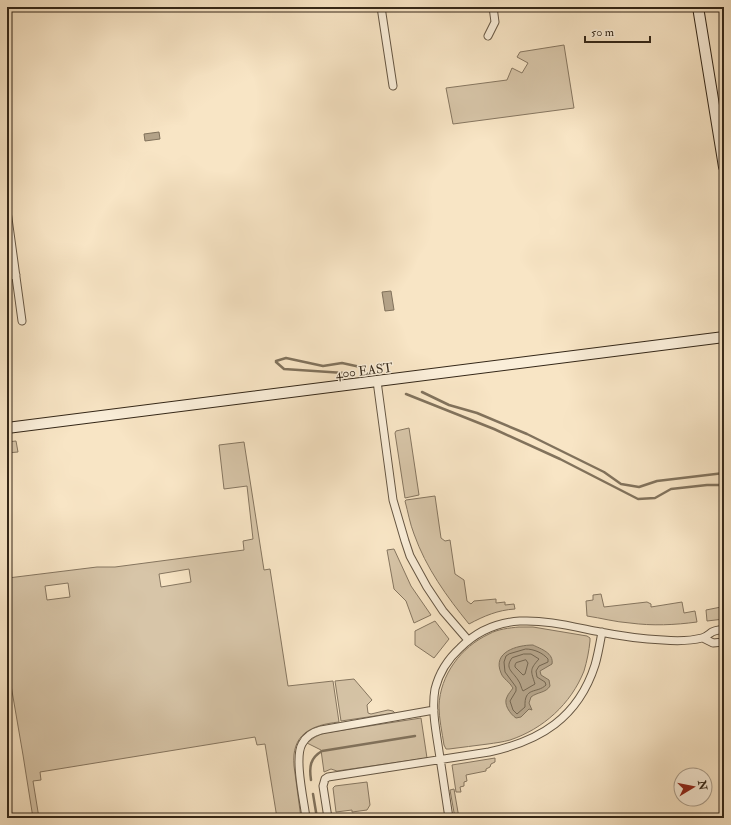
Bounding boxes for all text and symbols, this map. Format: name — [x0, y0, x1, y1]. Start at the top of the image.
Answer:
scale bar — [585, 18, 650, 44]
text: 50 m — [591, 25, 615, 40]
street label: 400 EAST — [335, 360, 394, 382]
north arrow — [673, 767, 713, 807]
text: N — [695, 778, 710, 792]

